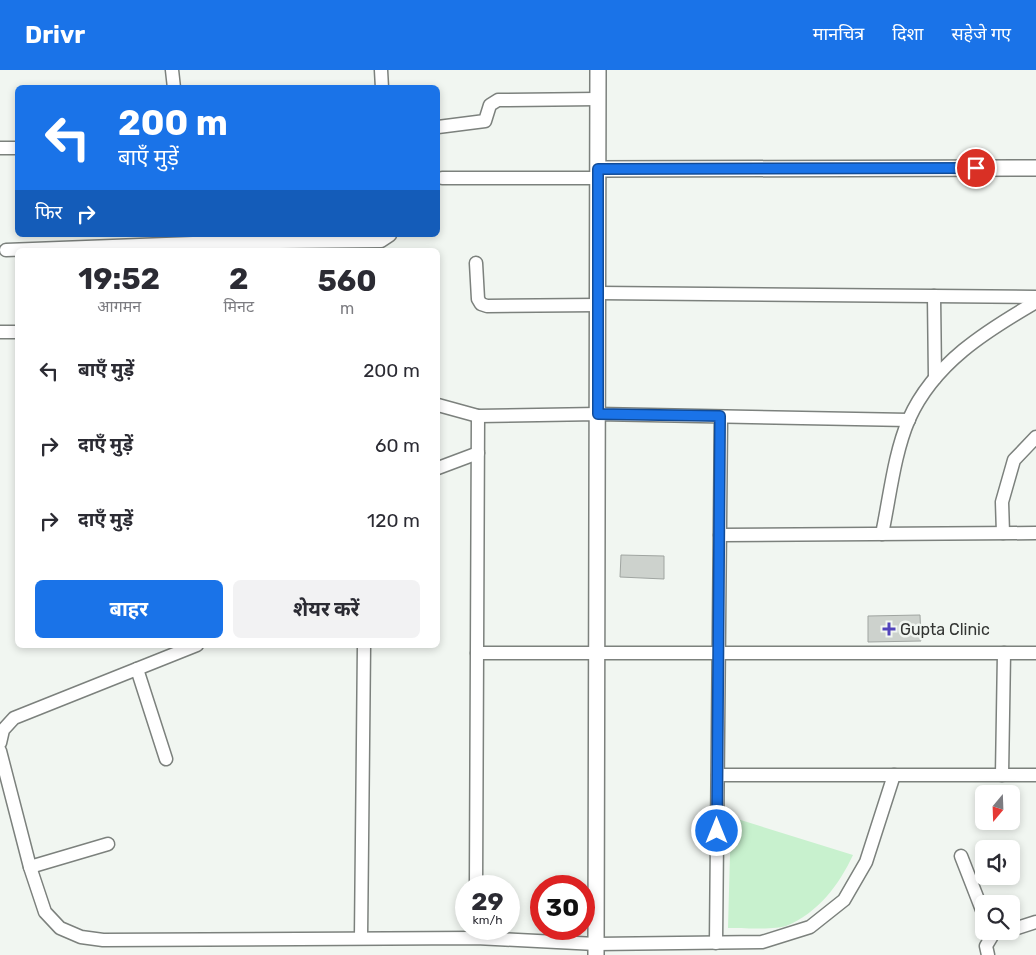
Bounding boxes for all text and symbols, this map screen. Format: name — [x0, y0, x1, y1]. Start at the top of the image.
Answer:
text: Drivr — [25, 21, 85, 49]
text: मानचित्र — [813, 23, 864, 45]
text: दिशा — [892, 23, 923, 45]
text: सहेजे गए — [951, 23, 1011, 45]
text: 200 m — [118, 102, 228, 144]
icon: left — [35, 105, 100, 170]
text: बाएँ मुड़ें — [118, 144, 179, 171]
pin — [955, 147, 997, 189]
icon: arrive — [962, 154, 990, 182]
icon: right — [72, 200, 100, 228]
text: फिर — [35, 201, 62, 224]
text: 19:52 — [78, 261, 160, 297]
text: 2 — [229, 261, 248, 297]
text: 560 — [317, 263, 377, 299]
text: आगमन — [97, 297, 141, 316]
text: मिनट — [223, 297, 254, 316]
text: m — [340, 299, 354, 318]
icon: left — [35, 357, 63, 385]
text: बाएँ मुड़ें — [78, 358, 134, 381]
text: 200 m — [363, 359, 420, 382]
icon: right — [35, 432, 63, 460]
text: दाएँ मुड़ें — [78, 433, 133, 456]
text: 60 m — [375, 434, 420, 457]
icon: right — [35, 507, 63, 535]
text: दाएँ मुड़ें — [78, 508, 133, 531]
text: 120 m — [367, 509, 420, 532]
button: बाहर — [35, 580, 223, 638]
button: शेयर करें — [233, 580, 420, 638]
place label: Gupta Clinic — [900, 620, 990, 639]
marker: Gupta Clinic — [882, 622, 896, 636]
north arrow — [975, 785, 1020, 830]
map controls — [975, 785, 1020, 940]
position arrow — [690, 804, 742, 856]
button: sound — [975, 840, 1020, 885]
speed limit sign: 30 — [530, 875, 595, 940]
text: 29 — [471, 887, 504, 916]
button: search — [975, 895, 1020, 940]
text: km/h — [473, 913, 502, 927]

